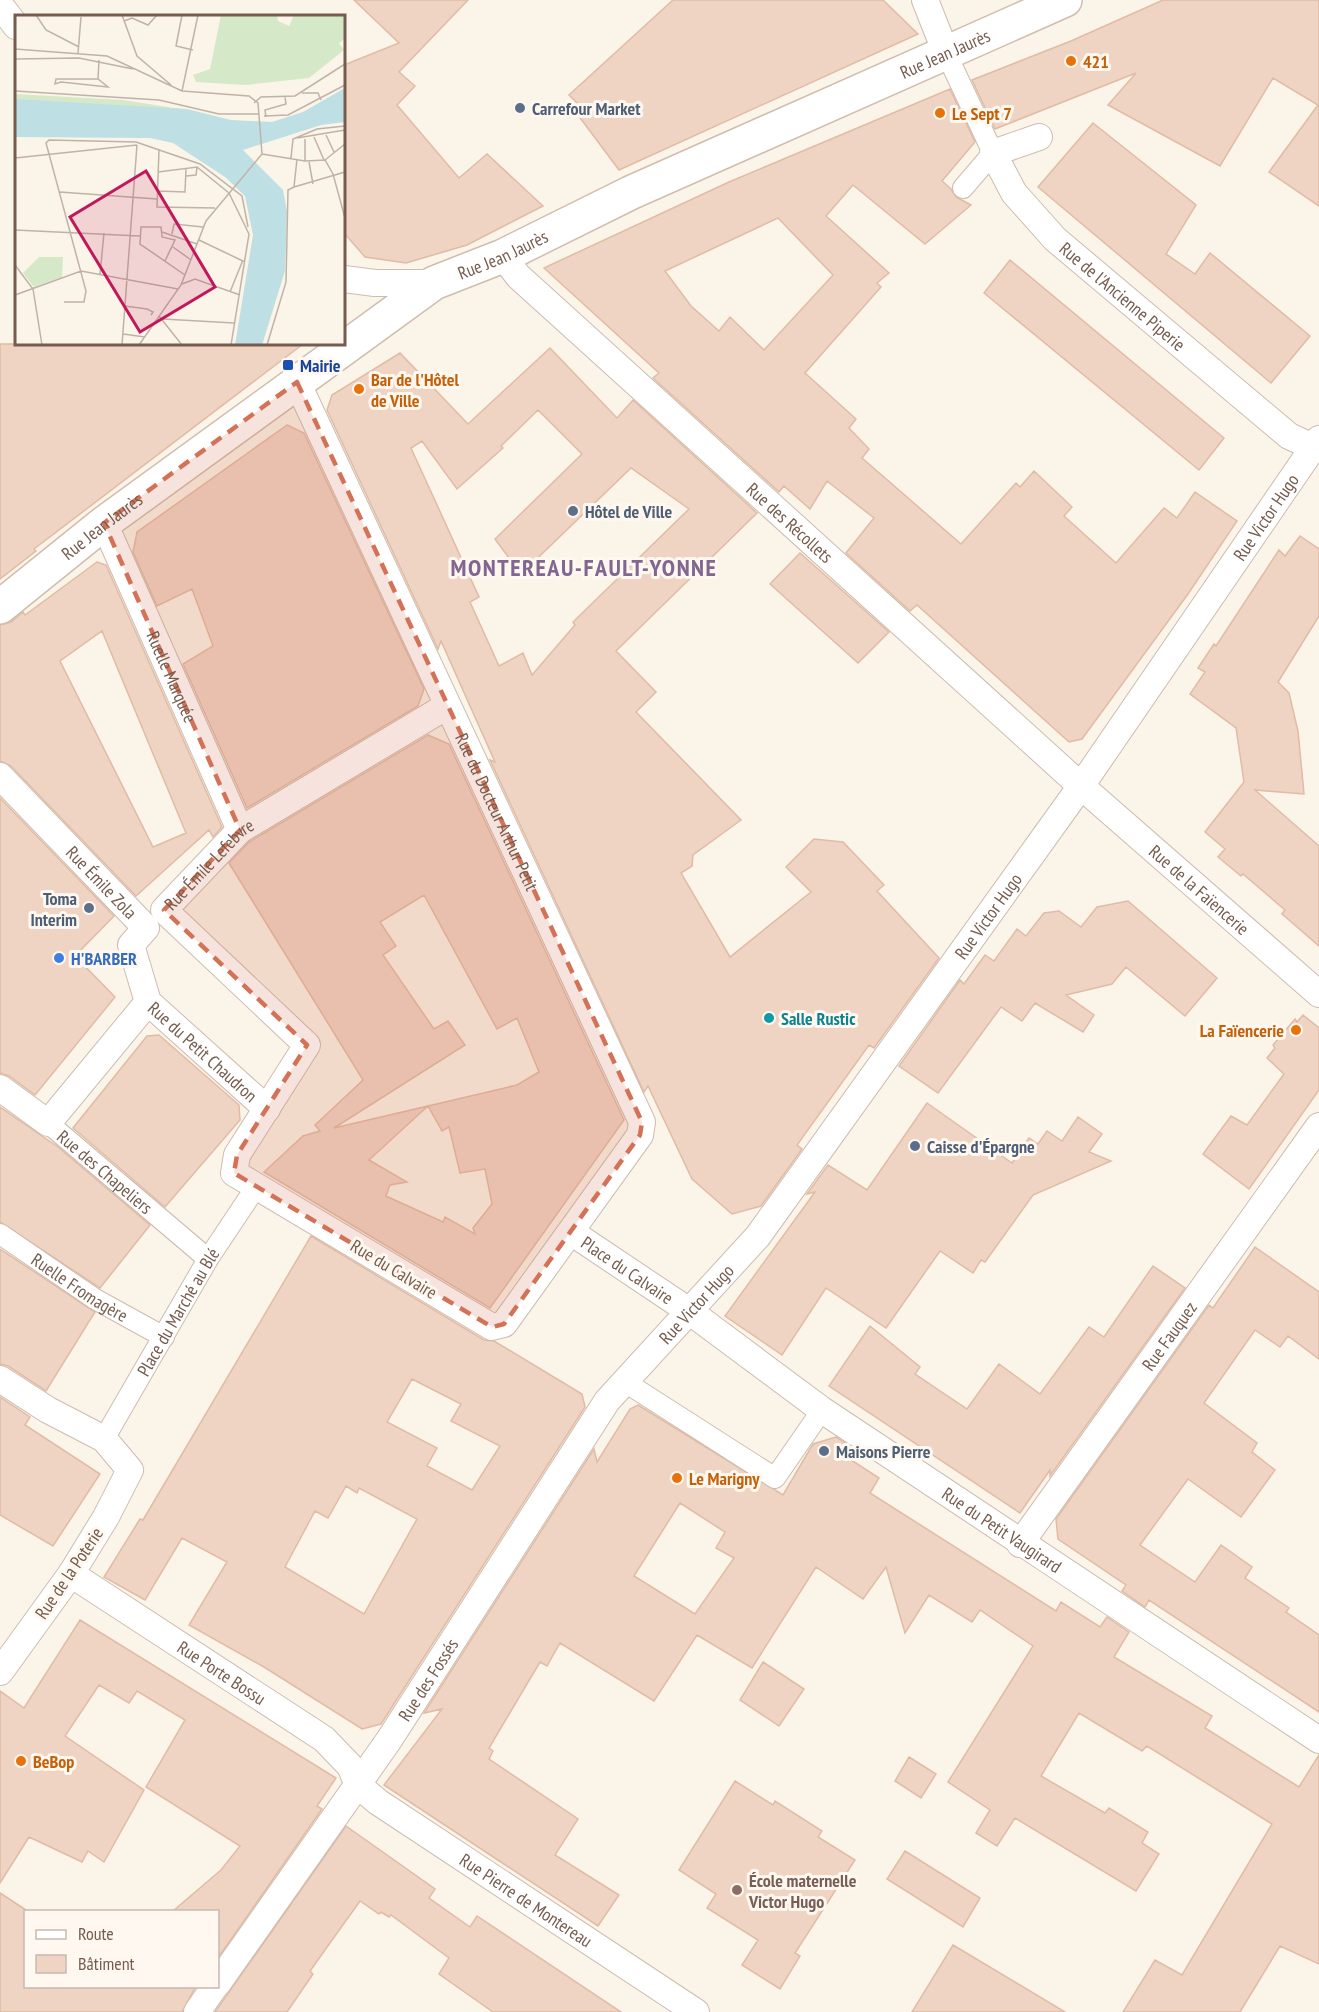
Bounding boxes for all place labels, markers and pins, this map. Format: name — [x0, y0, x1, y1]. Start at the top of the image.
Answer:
place label: 421 — [1083, 50, 1109, 73]
marker: 421 — [1064, 54, 1078, 68]
place label: Carrefour Market — [532, 97, 641, 120]
marker: Carrefour Market — [513, 101, 527, 115]
place label: Le Sept 7 — [952, 102, 1012, 125]
marker: Le Sept 7 — [933, 106, 947, 120]
place label: Mairie — [300, 354, 341, 377]
marker: Mairie — [281, 358, 295, 372]
place label: Bar de l'Hôtel de Ville — [371, 368, 459, 412]
marker: Bar de l'Hôtel de Ville — [352, 382, 366, 396]
place label: Hôtel de Ville — [585, 500, 672, 523]
marker: Hôtel de Ville — [566, 504, 580, 518]
place label: Toma Interim — [30, 887, 77, 931]
marker: Toma Interim — [82, 901, 96, 915]
place label: H'BARBER — [71, 947, 137, 970]
marker: H'BARBER — [52, 951, 66, 965]
place label: Salle Rustic — [781, 1007, 856, 1030]
marker: Salle Rustic — [762, 1011, 776, 1025]
place label: La Faïencerie — [1200, 1019, 1284, 1042]
marker: La Faïencerie — [1289, 1023, 1303, 1037]
place label: Caisse d'Épargne — [927, 1135, 1035, 1158]
marker: Caisse d'Épargne — [908, 1139, 922, 1153]
place label: Maisons Pierre — [836, 1440, 931, 1463]
marker: Maisons Pierre — [817, 1444, 831, 1458]
place label: Le Marigny — [689, 1467, 760, 1490]
marker: Le Marigny — [670, 1471, 684, 1485]
place label: BeBop — [33, 1750, 74, 1773]
marker: BeBop — [14, 1754, 28, 1768]
place label: École maternelle Victor Hugo — [748, 1869, 857, 1913]
marker: École maternelle Victor Hugo — [730, 1883, 744, 1897]

